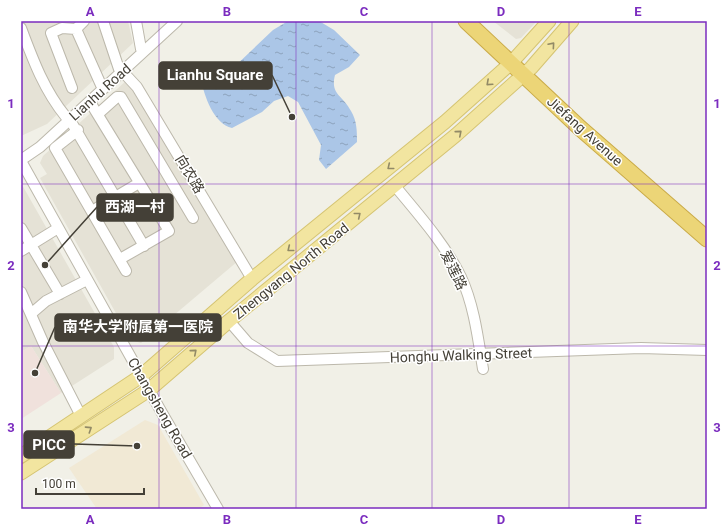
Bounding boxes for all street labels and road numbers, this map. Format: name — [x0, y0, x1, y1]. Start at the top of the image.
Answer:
street label: Lianhu Road — [66, 60, 134, 124]
street label: Jiefang Avenue — [544, 93, 626, 169]
street label: 向农路 — [172, 152, 208, 196]
street label: Zhengyang North Road — [230, 220, 352, 322]
street label: 爱莲路 — [438, 248, 470, 292]
street label: Honghu Walking Street — [390, 345, 533, 365]
street label: Changsheng Road — [125, 355, 195, 461]

